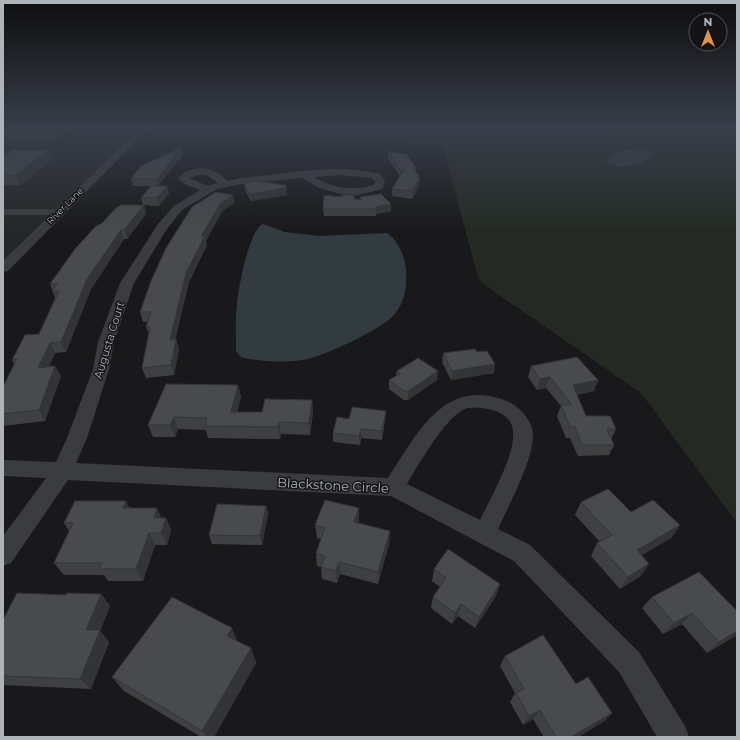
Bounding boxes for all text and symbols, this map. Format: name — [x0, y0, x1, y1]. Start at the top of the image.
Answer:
north arrow — [688, 12, 728, 52]
text: N — [704, 15, 712, 29]
street label: River Lane — [44, 185, 86, 226]
street label: Augusta Court — [91, 299, 128, 380]
street label: Blackstone Circle — [277, 474, 389, 496]

